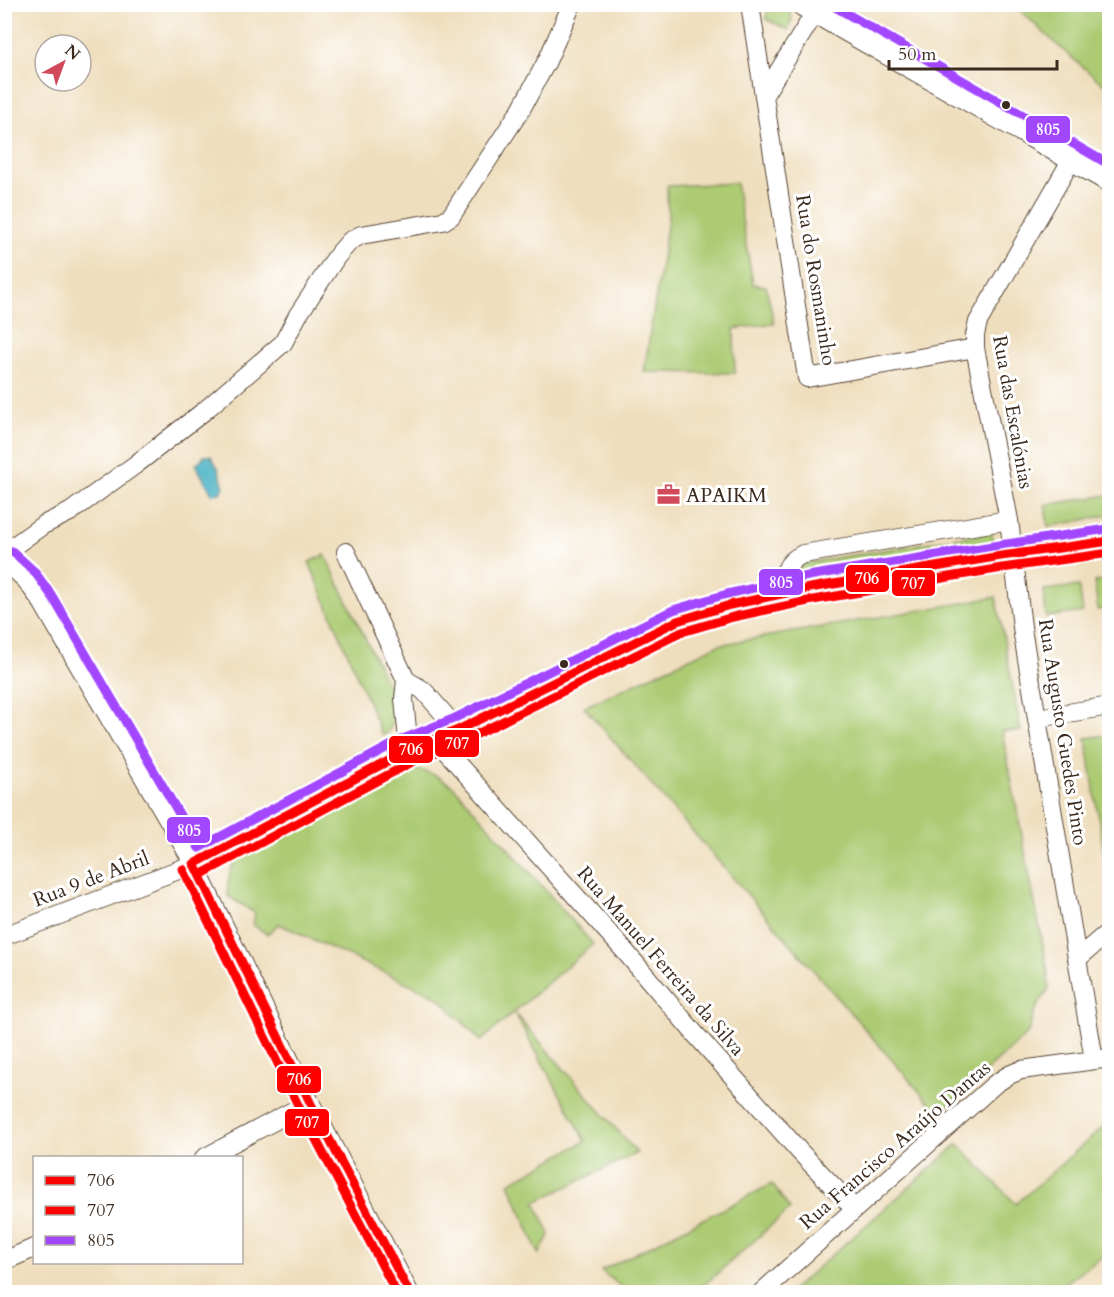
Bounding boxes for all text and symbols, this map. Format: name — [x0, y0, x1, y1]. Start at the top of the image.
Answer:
north arrow — [33, 33, 93, 93]
scale bar — [889, 33, 1057, 71]
text: N — [60, 40, 85, 65]
text: 50 m — [898, 42, 937, 67]
unlabelled marker — [1000, 99, 1012, 111]
line badge: 805 — [1025, 115, 1071, 144]
text: 805 — [1036, 119, 1060, 141]
street label: Rua do Rosmaninho — [789, 193, 843, 368]
street label: Rua das Escalónias — [986, 333, 1040, 491]
office icon: APAIKM — [655, 482, 681, 508]
place label: APAIKM — [686, 482, 767, 509]
line badge: 706 — [845, 564, 890, 593]
line badge: 805 — [758, 568, 804, 596]
text: 706 — [855, 568, 879, 590]
line badge: 707 — [891, 569, 936, 597]
text: 805 — [769, 572, 793, 594]
text: 707 — [901, 573, 925, 595]
street label: Rua Augusto Guedes Pinto — [1032, 617, 1094, 847]
unlabelled marker — [558, 658, 570, 670]
line badge: 707 — [434, 729, 480, 758]
text: 707 — [445, 733, 469, 755]
line badge: 706 — [388, 735, 434, 764]
text: 706 — [399, 739, 423, 761]
line badge: 805 — [166, 816, 211, 844]
text: 805 — [177, 820, 201, 842]
street label: Rua 9 de Abril — [29, 844, 153, 914]
street label: Rua Manuel Ferreira da Silva — [571, 860, 751, 1062]
street label: Rua Francisco Araújo Dantas — [794, 1054, 996, 1236]
line badge: 706 — [276, 1065, 322, 1094]
text: 706 — [287, 1069, 311, 1091]
line badge: 707 — [284, 1108, 330, 1137]
text: 707 — [295, 1112, 319, 1134]
legend — [33, 1156, 243, 1264]
text: 706 — [87, 1168, 115, 1193]
text: 707 — [87, 1198, 115, 1223]
text: 805 — [87, 1228, 115, 1253]

